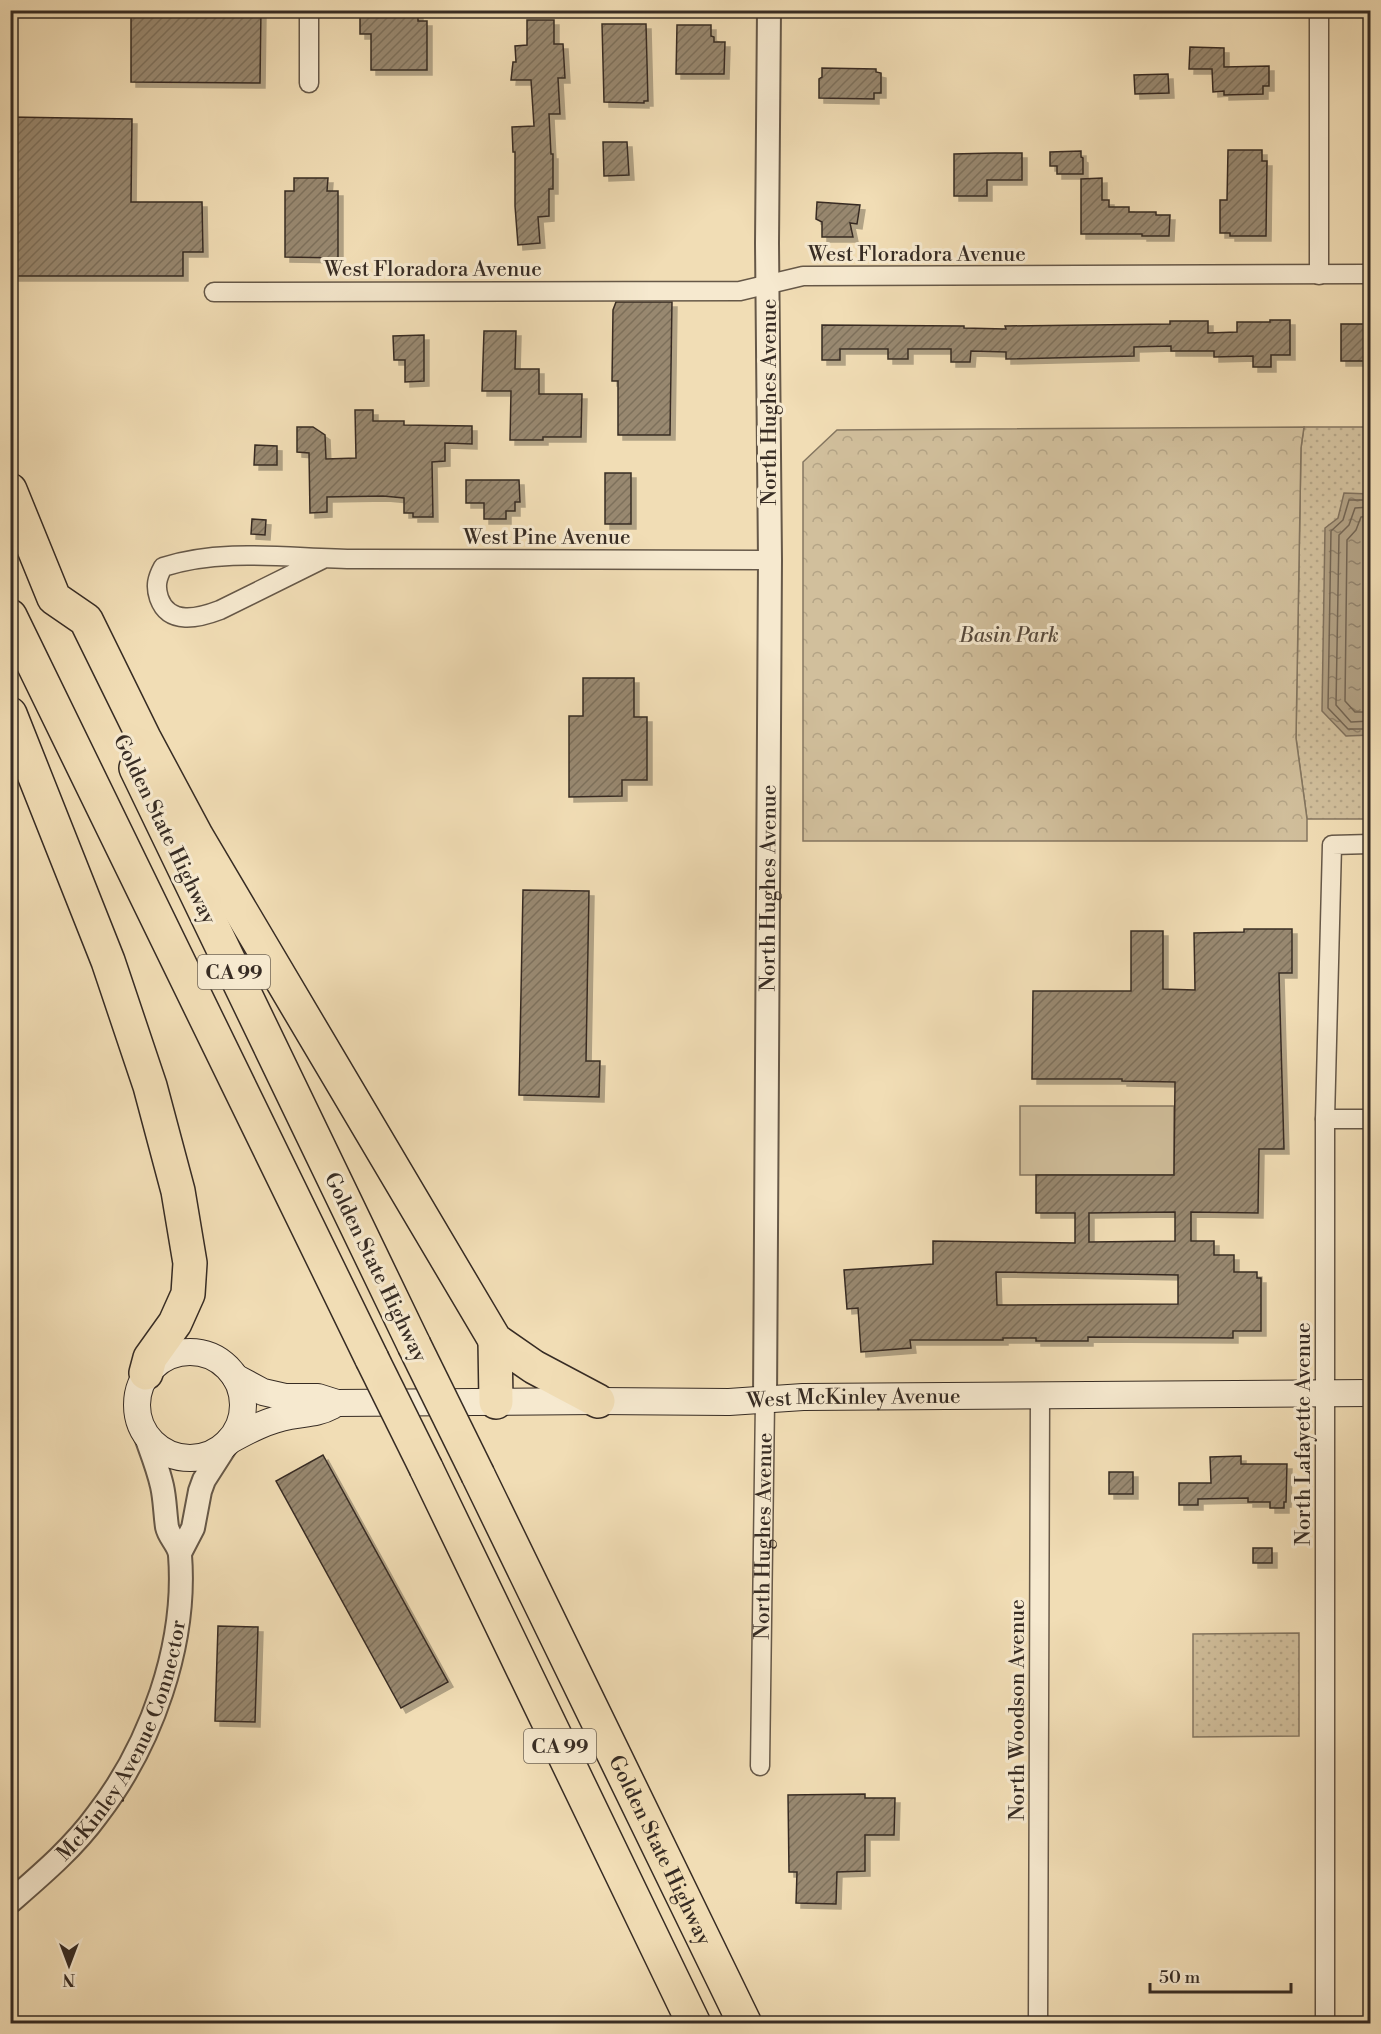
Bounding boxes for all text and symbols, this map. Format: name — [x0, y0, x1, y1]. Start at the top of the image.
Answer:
street label: West Floradora Avenue — [807, 242, 1026, 268]
street label: West Floradora Avenue — [323, 257, 542, 283]
street label: North Hughes Avenue — [757, 299, 783, 505]
street label: West Pine Avenue — [462, 525, 631, 551]
park label: Basin Park — [958, 623, 1059, 649]
street label: Golden State Highway — [107, 730, 222, 929]
street label: North Hughes Avenue — [755, 784, 783, 992]
road number: CA 99 — [198, 955, 270, 989]
street label: Golden State Highway — [318, 1168, 433, 1367]
street label: North Lafayette Avenue — [1291, 1322, 1317, 1546]
street label: West McKinley Avenue — [745, 1384, 961, 1415]
street label: North Hughes Avenue — [750, 1432, 779, 1640]
street label: North Woodson Avenue — [1005, 1599, 1031, 1821]
street label: McKinley Avenue Connector — [52, 1618, 192, 1867]
road number: CA 99 — [524, 1729, 596, 1763]
street label: Golden State Highway — [602, 1751, 717, 1950]
north arrow — [39, 1935, 99, 1995]
scale bar — [1150, 1956, 1291, 1994]
text: 50 m — [1159, 1966, 1201, 1989]
text: N — [62, 1969, 75, 1989]

